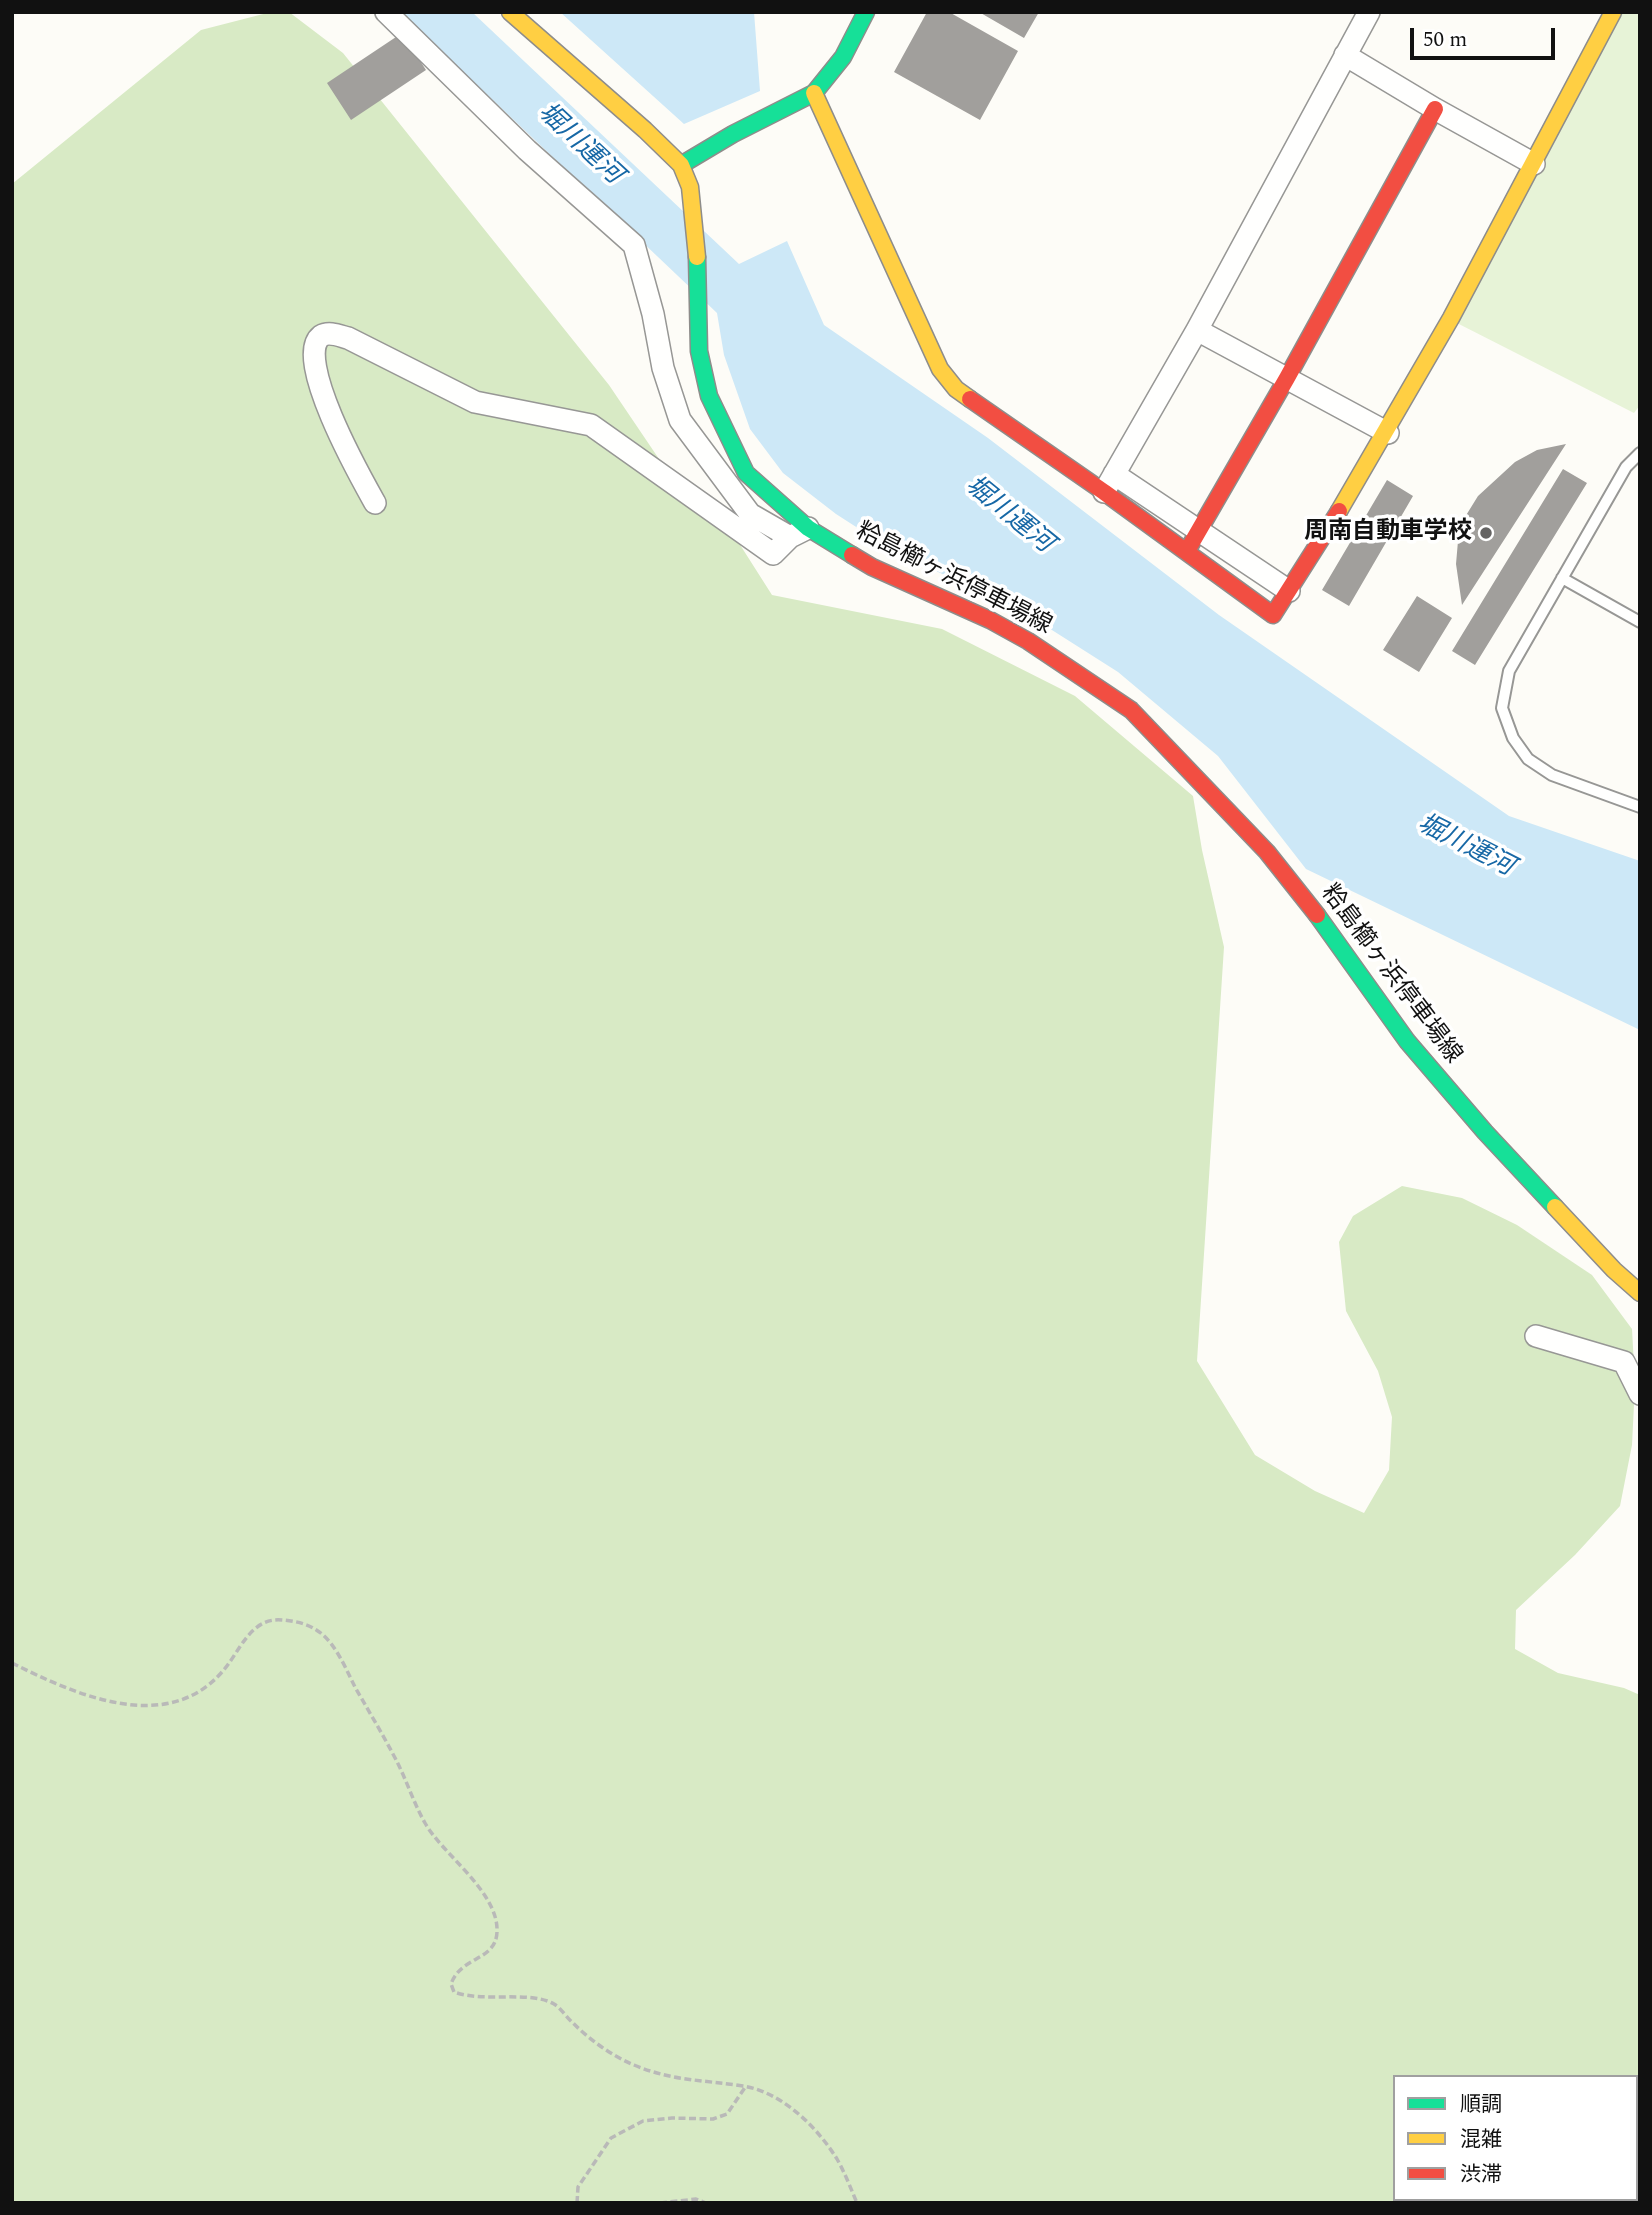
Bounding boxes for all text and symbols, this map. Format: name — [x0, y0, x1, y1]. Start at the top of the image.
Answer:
scale bar — [1414, 14, 1559, 58]
text: 50 m — [1423, 24, 1467, 56]
water label: 堀川運河 — [530, 98, 628, 192]
water label: 堀川運河 — [958, 471, 1058, 561]
street label: 粭島櫛ヶ浜停車場線 — [850, 518, 1056, 642]
place label: 周南自動車学校 — [1304, 519, 1472, 547]
marker: 周南自動車学校 — [1478, 525, 1494, 541]
water label: 堀川運河 — [1412, 809, 1518, 885]
street label: 粭島櫛ヶ浜停車場線 — [1314, 880, 1466, 1070]
legend — [1393, 2075, 1638, 2201]
text: 順調 — [1460, 2089, 1502, 2121]
text: 混雑 — [1460, 2124, 1502, 2156]
text: 渋滞 — [1460, 2159, 1502, 2191]

